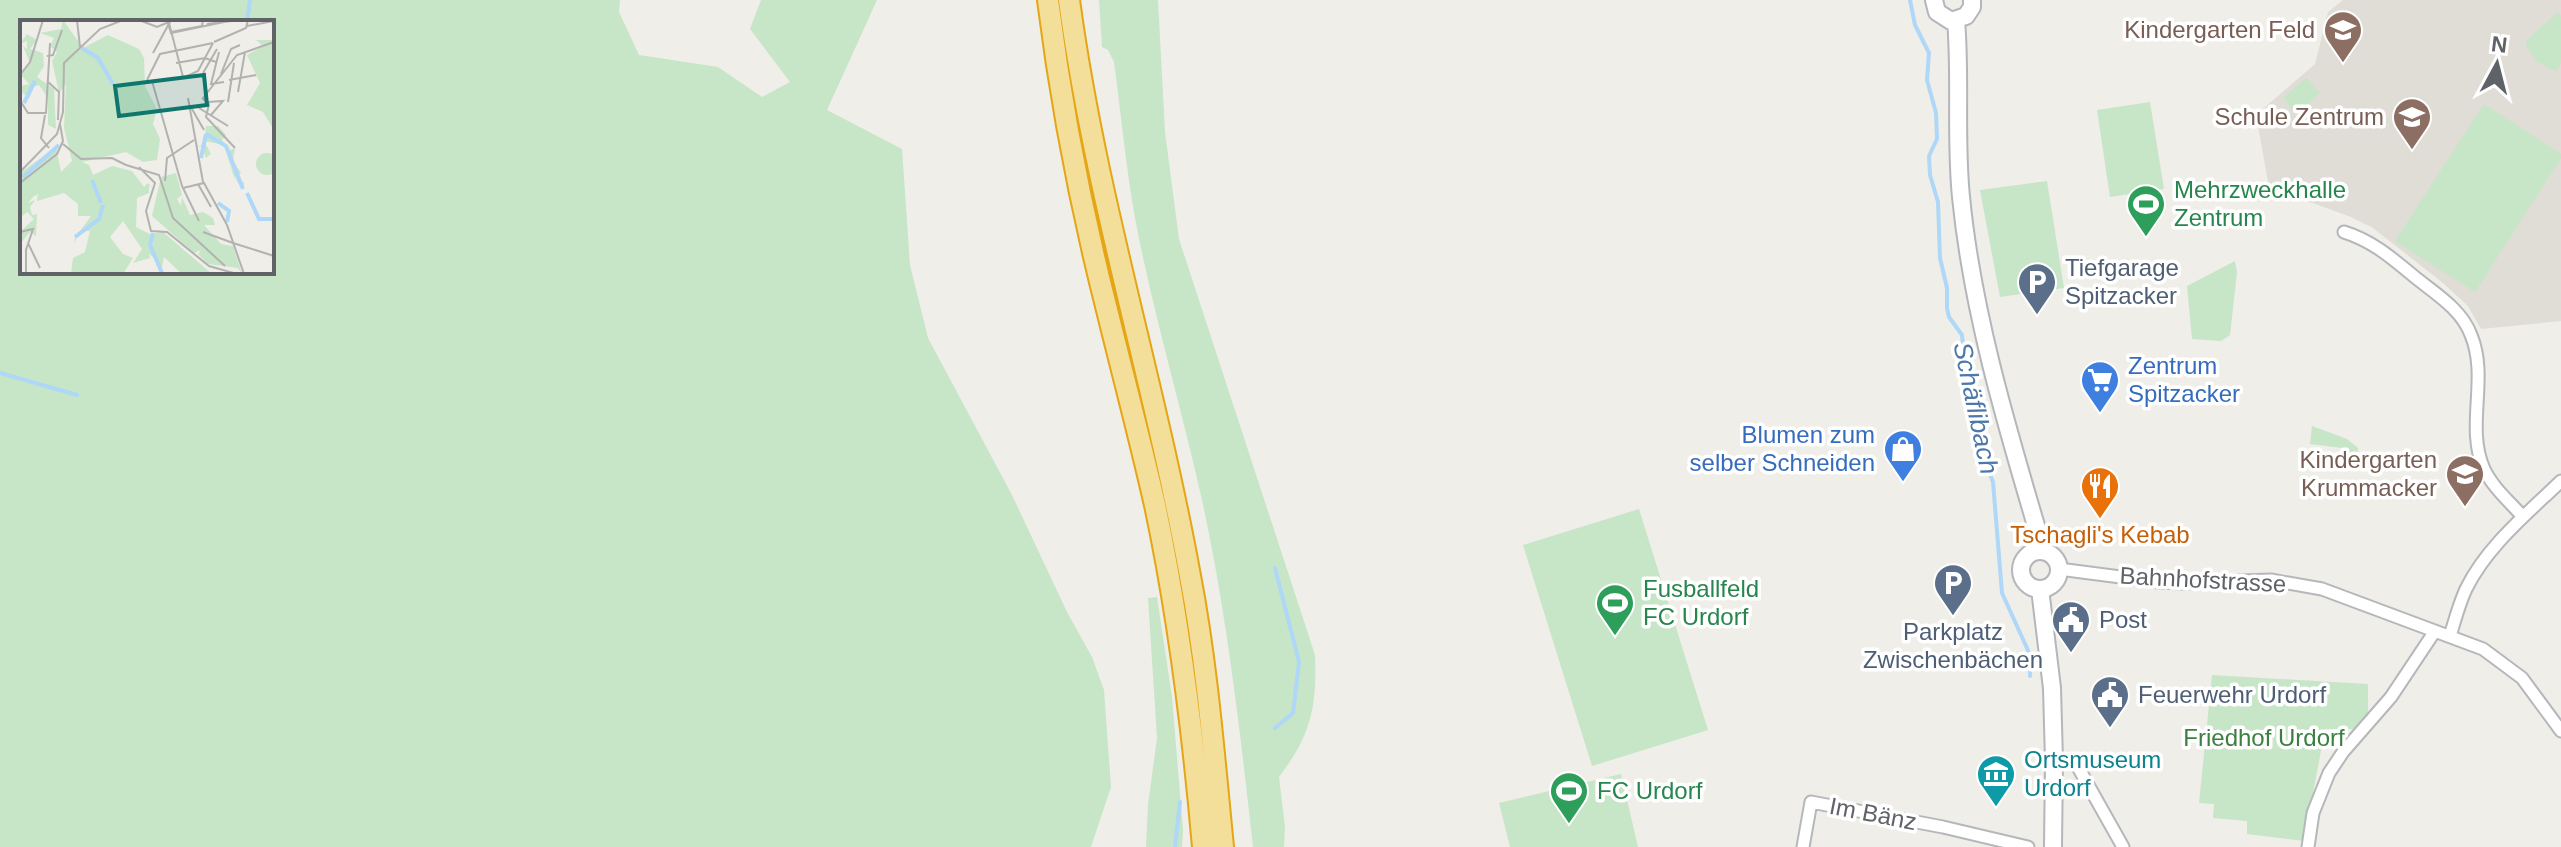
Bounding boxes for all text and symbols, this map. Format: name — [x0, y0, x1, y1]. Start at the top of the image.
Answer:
school or university icon: Kindergarten Feld — [2322, 9, 2364, 64]
place label: Kindergarten Feld — [2124, 16, 2315, 43]
inset map — [20, 20, 274, 274]
north arrow — [2457, 24, 2537, 104]
text: N — [2490, 31, 2509, 58]
school or university icon: Schule Zentrum — [2391, 96, 2433, 151]
place label: Schule Zentrum — [2215, 103, 2384, 130]
place label: Mehrzweckhalle Zentrum — [2174, 176, 2346, 231]
sports icon: Mehrzweckhalle Zentrum — [2125, 183, 2167, 238]
place label: Tiefgarage Spitzacker — [2065, 254, 2179, 309]
parking icon: Tiefgarage Spitzacker — [2016, 261, 2058, 316]
water label: Schäflibach — [1947, 339, 2005, 477]
place label: Zentrum Spitzacker — [2128, 352, 2240, 407]
supermarket icon: Zentrum Spitzacker — [2079, 359, 2121, 414]
place label: Blumen zum selber Schneiden — [1690, 421, 1875, 476]
shop icon: Blumen zum selber Schneiden — [1882, 428, 1924, 483]
place label: Kindergarten Krummacker — [2300, 446, 2437, 501]
school or university icon: Kindergarten Krummacker — [2444, 453, 2486, 508]
restaurant icon: Tschagli's Kebab — [2079, 465, 2121, 520]
place label: Tschagli's Kebab — [2010, 521, 2190, 548]
parking icon: Parkplatz Zwischenbächen — [1932, 562, 1974, 617]
street label: Bahnhofstrasse — [2119, 562, 2287, 597]
place label: Fusballfeld FC Urdorf — [1643, 575, 1759, 630]
sports icon: Fusballfeld FC Urdorf — [1594, 582, 1636, 637]
public building icon: Post — [2050, 599, 2092, 654]
place label: Post — [2099, 606, 2147, 633]
place label: Parkplatz Zwischenbächen — [1863, 618, 2043, 673]
public building icon: Feuerwehr Urdorf — [2089, 674, 2131, 729]
place label: Feuerwehr Urdorf — [2138, 681, 2326, 708]
park label: Friedhof Urdorf — [2183, 724, 2345, 751]
place label: Ortsmuseum Urdorf — [2024, 746, 2161, 801]
museum icon: Ortsmuseum Urdorf — [1975, 753, 2017, 808]
sports icon: FC Urdorf — [1548, 770, 1590, 825]
place label: FC Urdorf — [1597, 777, 1703, 804]
street label: Im Bänz — [1827, 792, 1919, 835]

